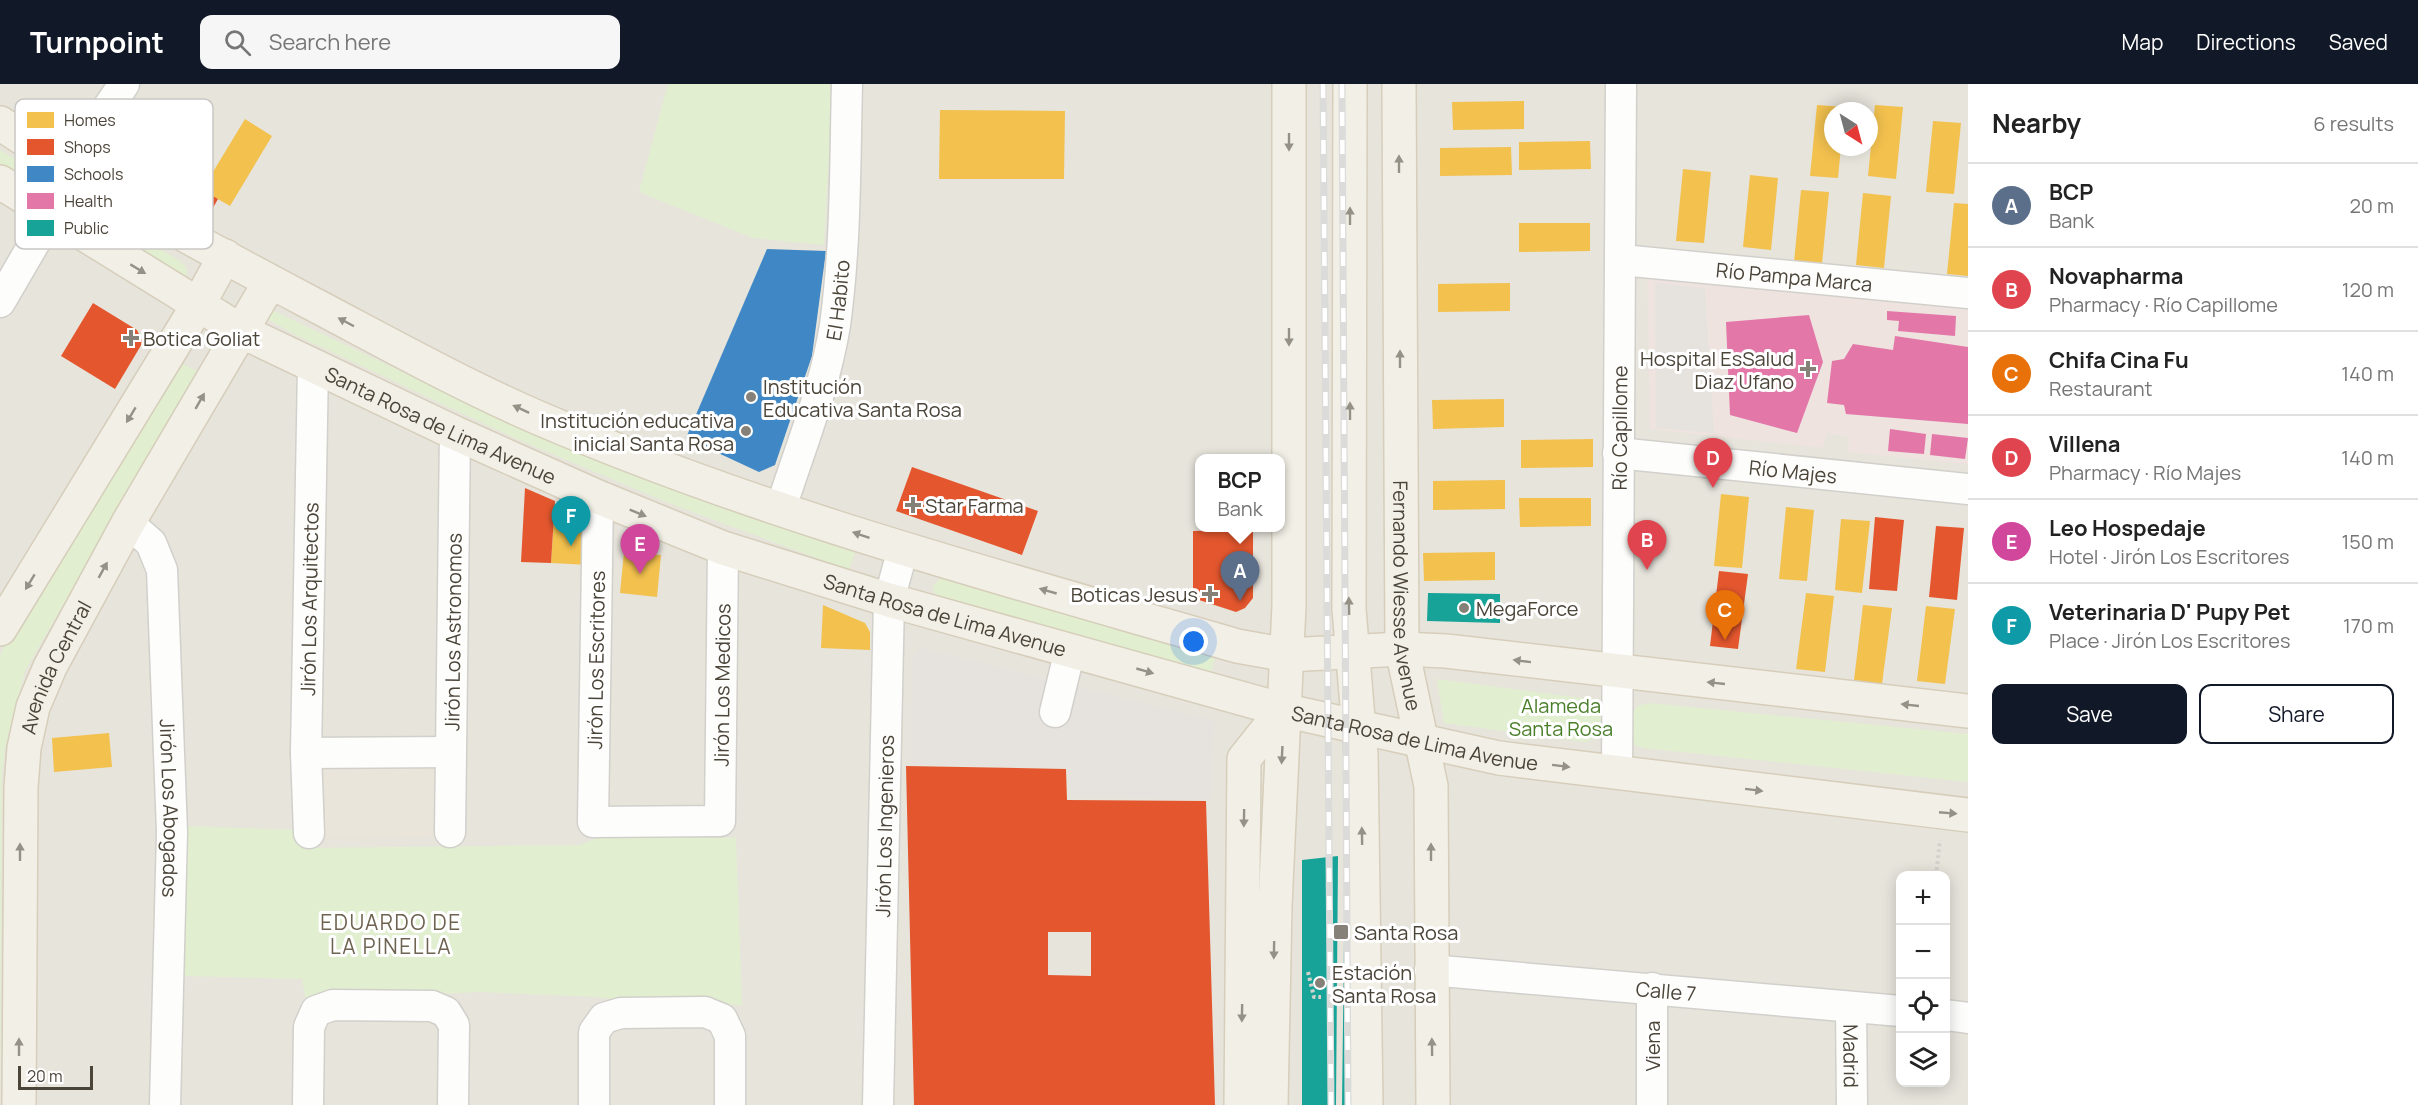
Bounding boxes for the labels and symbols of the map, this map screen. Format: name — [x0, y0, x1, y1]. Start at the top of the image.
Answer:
legend — [15, 99, 213, 249]
north arrow — [1824, 102, 1878, 156]
text: Homes — [64, 109, 116, 131]
one-way arrow — [1284, 133, 1294, 152]
text: Shops — [64, 136, 111, 158]
one-way arrow — [1394, 155, 1404, 174]
text: Schools — [64, 163, 123, 185]
text: Health — [64, 190, 113, 212]
one-way arrow — [1345, 206, 1355, 225]
text: Public — [64, 217, 109, 239]
street label: Río Pampa Marca — [1715, 256, 1874, 297]
street label: El Habito — [819, 259, 855, 343]
one-way arrow — [130, 264, 146, 275]
one-way arrow — [338, 317, 355, 327]
place label: Botica Goliat — [143, 325, 260, 352]
one-way arrow — [1284, 328, 1294, 347]
marker: Botica Goliat — [124, 331, 138, 345]
place label: Hospital EsSalud Diaz Ufano — [1640, 345, 1794, 395]
one-way arrow — [1395, 350, 1405, 369]
street label: Santa Rosa de Lima Avenue — [321, 360, 560, 490]
marker: Hospital EsSalud Diaz Ufano — [1799, 360, 1817, 378]
street label: Río Capillome — [1605, 365, 1633, 491]
place label: Institución Educativa Santa Rosa — [763, 373, 962, 423]
marker: Institución Educativa Santa Rosa — [744, 390, 758, 404]
one-way arrow — [195, 393, 206, 409]
one-way arrow — [1345, 401, 1354, 420]
one-way arrow — [512, 405, 529, 414]
one-way arrow — [126, 407, 137, 423]
place label: Institución educativa inicial Santa Rosa — [540, 407, 734, 457]
marker: Institución educativa inicial Santa Rosa — [739, 424, 753, 438]
pin: D — [1694, 438, 1732, 488]
street label: Río Majes — [1748, 453, 1838, 489]
street label: Fernando Wiesse Avenue — [1388, 480, 1428, 713]
place label: Star Farma — [925, 492, 1024, 519]
pin: F — [552, 496, 590, 546]
marker: Star Farma — [906, 498, 920, 512]
street label: Jirón Los Arquitectos — [294, 502, 324, 696]
one-way arrow — [629, 509, 647, 518]
pin: B — [1628, 520, 1666, 570]
pin: E — [620, 524, 660, 574]
one-way arrow — [852, 530, 870, 539]
street label: Jirón Los Astronomos — [438, 533, 467, 731]
pin: A — [1220, 552, 1260, 601]
one-way arrow — [98, 561, 108, 578]
street label: Santa Rosa de Lima Avenue — [820, 567, 1070, 662]
street label: Jirón Los Escritores — [581, 570, 611, 750]
one-way arrow — [24, 573, 35, 590]
place label: Boticas Jesus — [1071, 581, 1198, 608]
one-way arrow — [1039, 586, 1057, 595]
marker: Boticas Jesus — [1203, 587, 1217, 601]
pin: C — [1706, 590, 1744, 640]
place label: MegaForce — [1476, 595, 1579, 622]
street label: Avenida Central — [14, 596, 97, 737]
one-way arrow — [1345, 596, 1354, 615]
marker: MegaForce — [1457, 601, 1471, 615]
street label: Jirón Los Medicos — [707, 603, 736, 767]
your location — [1179, 627, 1208, 656]
one-way arrow — [1513, 656, 1532, 666]
one-way arrow — [1136, 667, 1154, 676]
one-way arrow — [1706, 678, 1725, 688]
park label: Alameda Santa Rosa — [1509, 692, 1613, 742]
street label: Santa Rosa de Lima Avenue — [1289, 699, 1540, 776]
one-way arrow — [1900, 700, 1919, 710]
street label: Jirón Los Abogados — [154, 718, 186, 898]
street label: Jirón Los Ingenieros — [869, 735, 900, 918]
one-way arrow — [1277, 746, 1286, 765]
one-way arrow — [1551, 761, 1570, 771]
one-way arrow — [1745, 785, 1764, 795]
one-way arrow — [1939, 808, 1958, 818]
one-way arrow — [1239, 809, 1249, 828]
one-way arrow — [1357, 826, 1367, 845]
one-way arrow — [15, 842, 25, 861]
one-way arrow — [1426, 842, 1435, 861]
district label: EDUARDO DE LA PINELLA — [320, 908, 462, 960]
place label: Santa Rosa — [1354, 919, 1458, 946]
marker: Santa Rosa — [1332, 923, 1350, 941]
one-way arrow — [1269, 940, 1279, 959]
place label: Estación Santa Rosa — [1332, 959, 1436, 1009]
street label: Calle 7 — [1635, 975, 1697, 1007]
marker: Estación Santa Rosa — [1313, 976, 1327, 990]
one-way arrow — [1237, 1004, 1247, 1023]
street label: Viena — [1639, 1021, 1666, 1071]
street label: Madrid — [1838, 1024, 1865, 1088]
one-way arrow — [14, 1037, 24, 1056]
one-way arrow — [1427, 1037, 1437, 1056]
scale bar — [18, 1063, 93, 1090]

